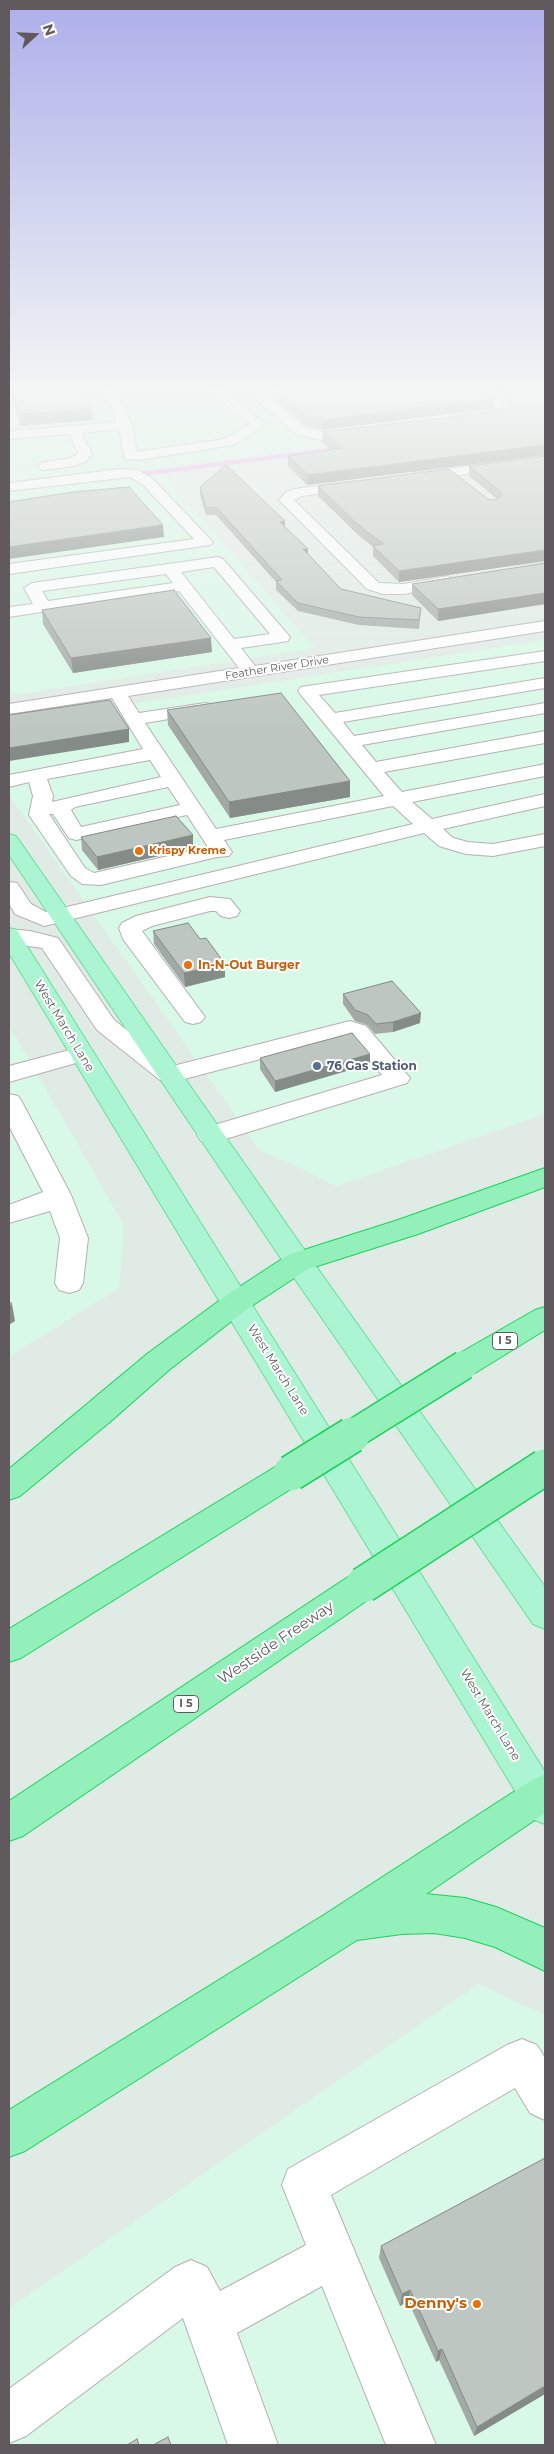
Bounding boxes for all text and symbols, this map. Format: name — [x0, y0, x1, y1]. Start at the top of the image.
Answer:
north arrow — [10, 10, 60, 60]
text: N — [39, 21, 59, 38]
street label: Feather River Drive — [224, 653, 330, 683]
place label: Krispy Kreme — [149, 844, 226, 858]
marker: Krispy Kreme — [133, 845, 145, 857]
place label: In-N-Out Burger — [198, 958, 300, 972]
marker: In-N-Out Burger — [182, 959, 194, 971]
street label: West March Lane — [31, 978, 97, 1074]
place label: 76 Gas Station — [327, 1059, 417, 1073]
marker: 76 Gas Station — [311, 1060, 323, 1072]
street label: West March Lane — [244, 1322, 312, 1418]
road number: I 5 — [492, 1332, 518, 1350]
street label: Westside Freeway — [215, 1598, 337, 1688]
street label: West March Lane — [457, 1667, 523, 1763]
road number: I 5 — [174, 1696, 198, 1712]
place label: Denny's — [404, 2295, 467, 2313]
marker: Denny's — [471, 2298, 483, 2310]

